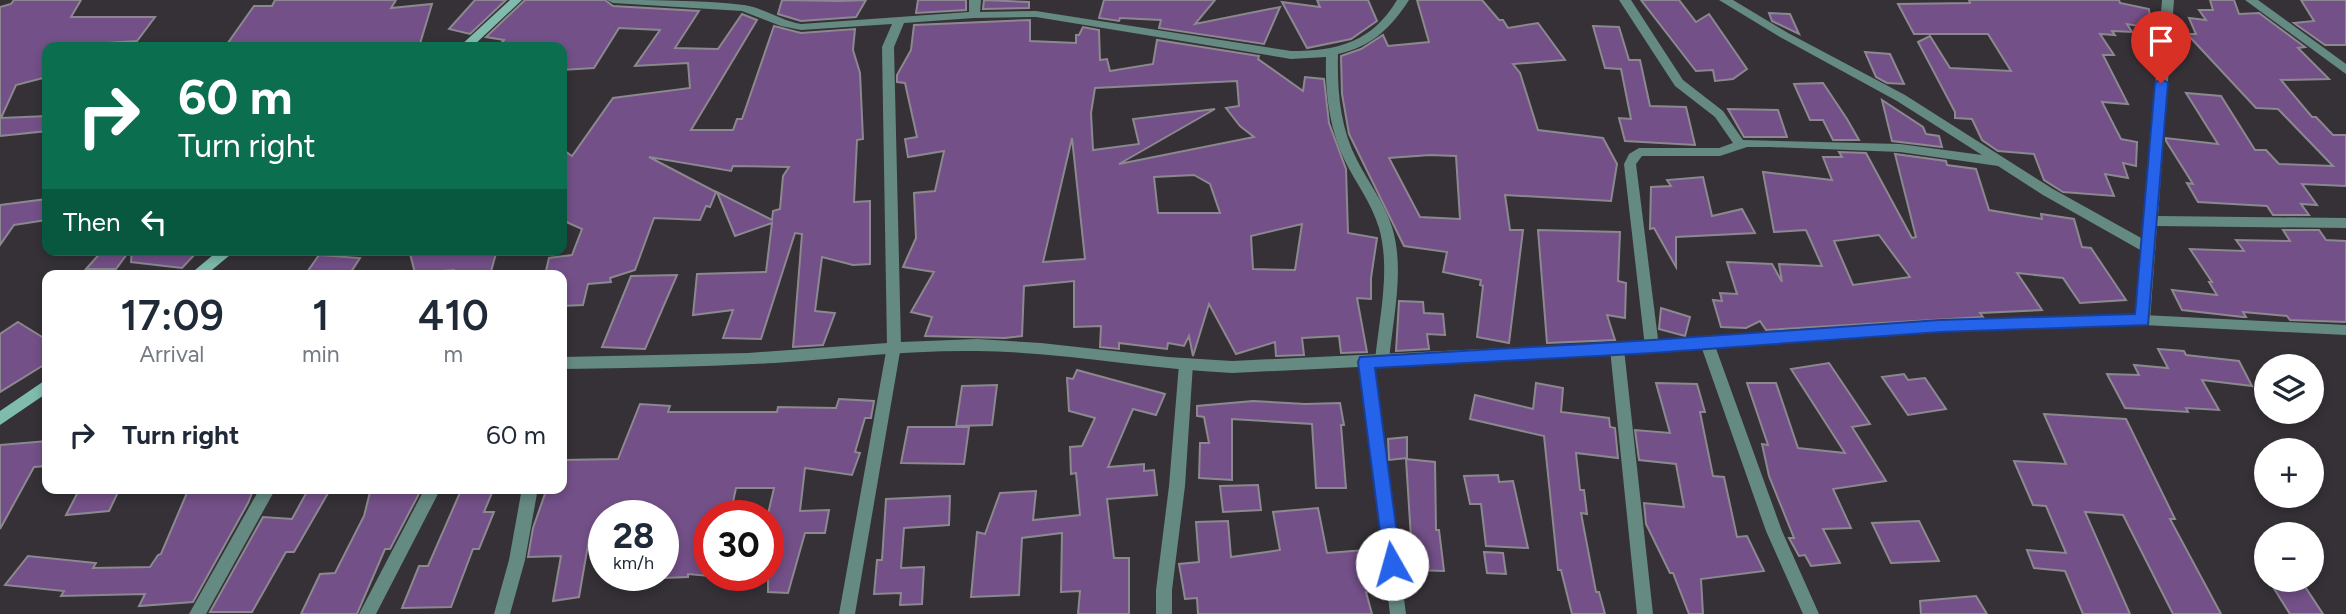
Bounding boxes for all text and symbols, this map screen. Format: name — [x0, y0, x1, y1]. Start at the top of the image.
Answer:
pin — [2131, 11, 2191, 83]
icon: arrive — [2142, 22, 2180, 60]
text: 60 m — [178, 67, 293, 126]
icon: right — [63, 70, 154, 161]
text: Turn right — [178, 127, 316, 165]
icon: left — [135, 203, 173, 241]
text: Then — [63, 206, 121, 238]
text: 17:09 — [120, 290, 224, 341]
text: 1 — [312, 290, 330, 341]
text: 410 — [418, 290, 489, 341]
text: Arrival — [139, 340, 204, 368]
text: min — [302, 340, 340, 368]
text: m — [444, 340, 463, 368]
map controls — [2254, 354, 2324, 592]
button: layers — [2254, 354, 2324, 424]
icon: right — [63, 416, 101, 454]
text: Turn right — [122, 419, 239, 451]
text: 60 m — [486, 419, 546, 451]
button: + — [2254, 438, 2324, 508]
speed limit sign: 30 — [693, 500, 784, 591]
text: 28 — [613, 515, 654, 557]
button: − — [2254, 522, 2324, 592]
position arrow — [1355, 527, 1429, 601]
text: km/h — [613, 552, 654, 574]

